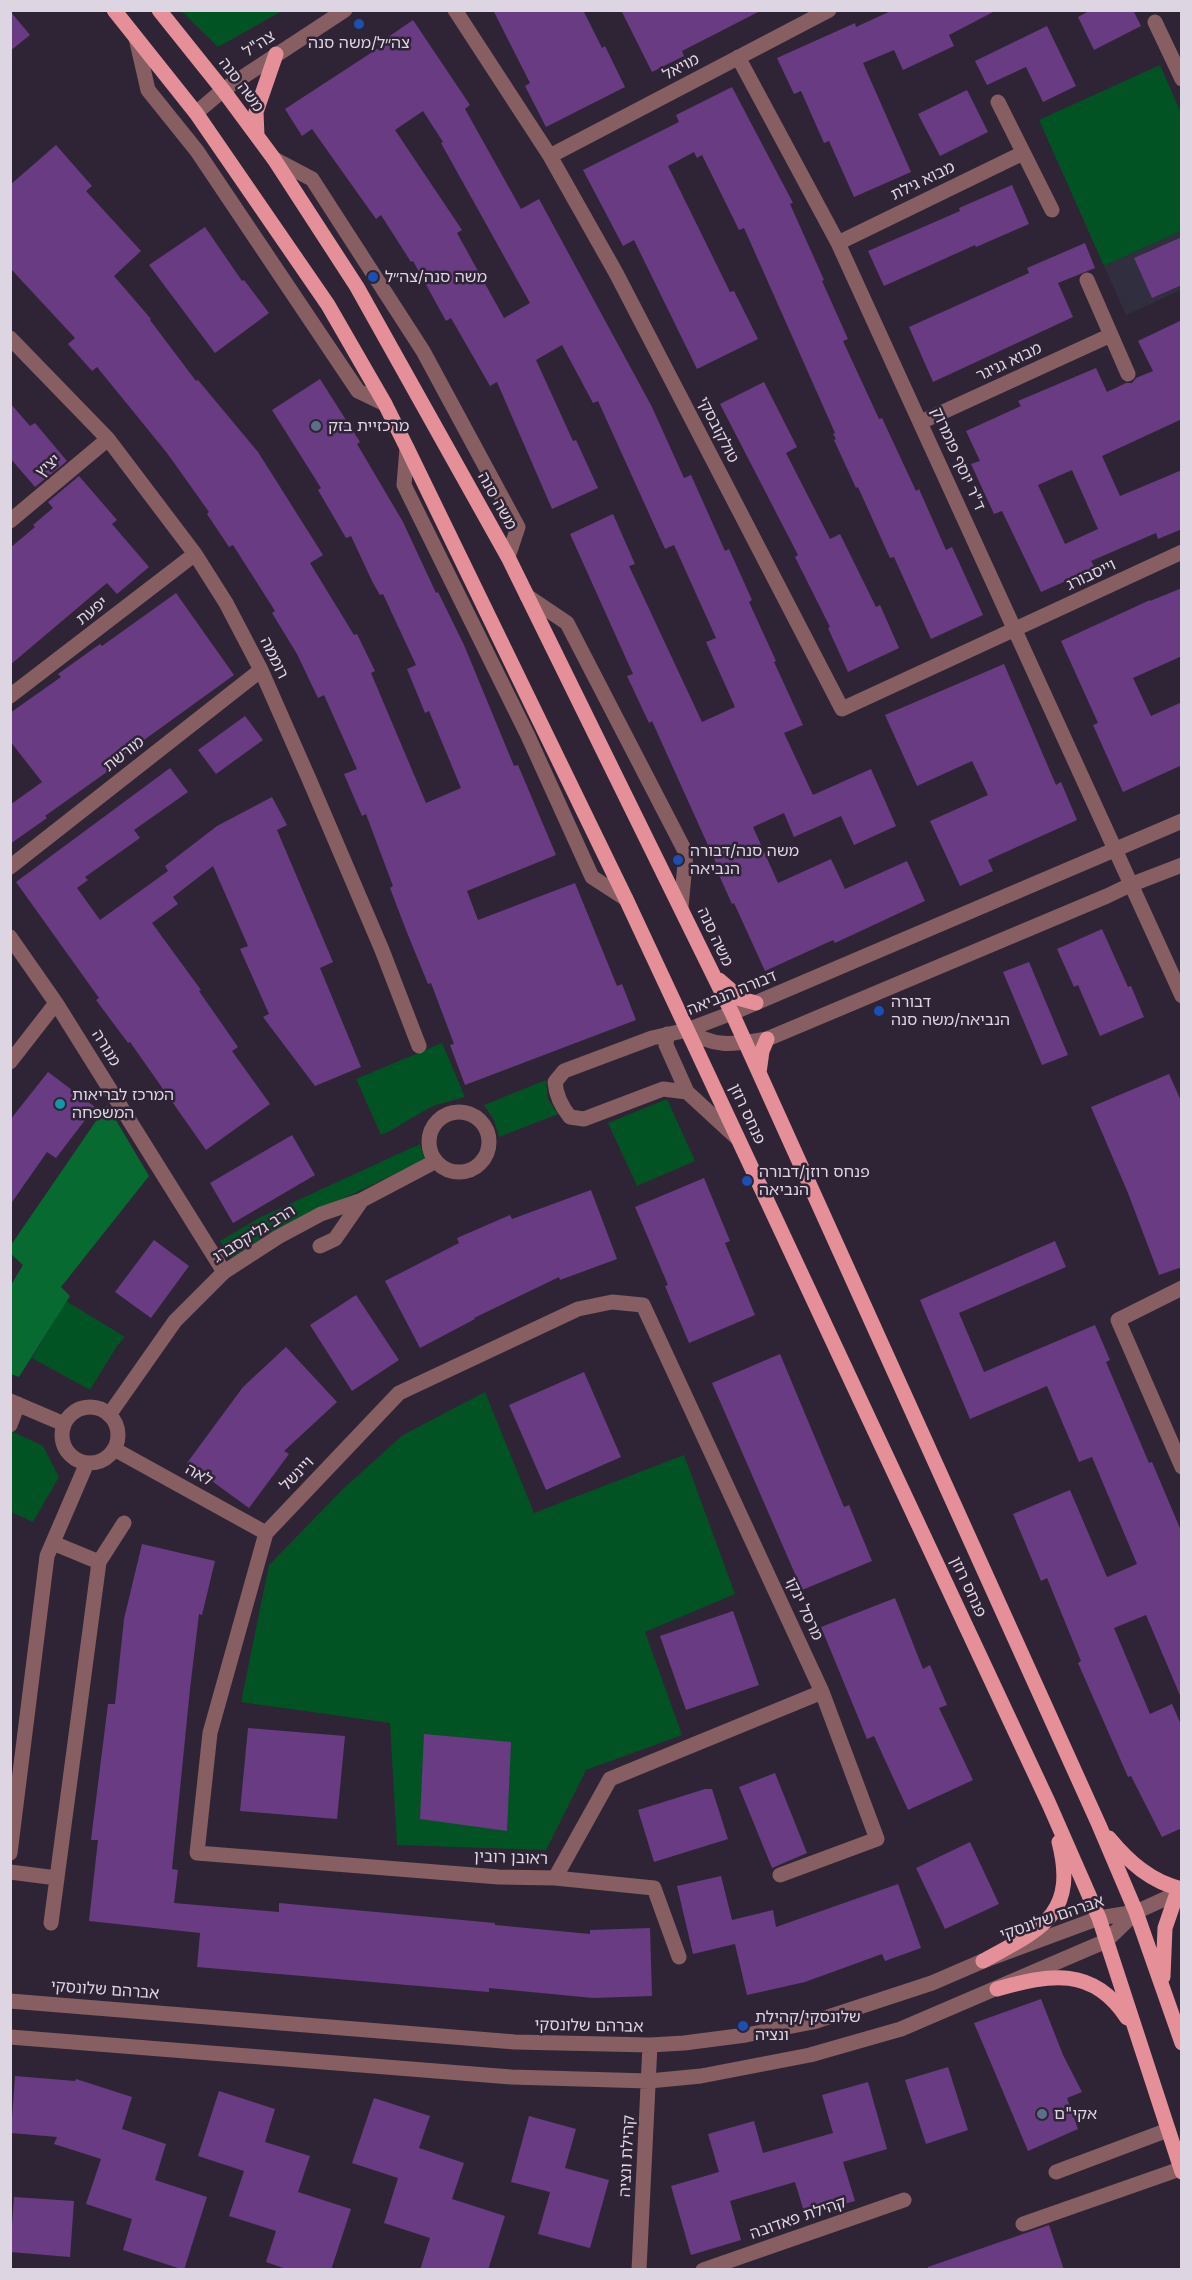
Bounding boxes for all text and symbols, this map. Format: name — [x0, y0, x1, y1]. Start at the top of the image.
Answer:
marker: צה״ל/משה סנה — [352, 17, 366, 31]
street label: צה"ל — [239, 26, 279, 62]
place label: צה״ל/משה סנה — [308, 33, 410, 53]
street label: מויאל — [660, 49, 702, 85]
street label: משה סנה — [214, 54, 268, 116]
street label: מבוא גילת — [888, 157, 958, 205]
place label: משה סנה/צה״ל — [385, 267, 487, 287]
marker: משה סנה/צה״ל — [366, 270, 380, 284]
street label: מבוא גניגר — [973, 338, 1045, 386]
street label: טולקובסקי — [693, 394, 743, 466]
street label: ד"ר יוסף פומרוק — [927, 404, 989, 514]
place label: מרכזיית בזק — [328, 416, 409, 436]
marker: מרכזיית בזק — [309, 419, 323, 433]
street label: יציץ — [32, 450, 64, 482]
street label: משה סנה — [473, 469, 521, 533]
street label: וייסבורג — [1063, 555, 1119, 595]
street label: יפעת — [73, 593, 111, 629]
street label: רוממה — [256, 634, 292, 682]
street label: מורשת — [100, 732, 148, 776]
place label: משה סנה/דבורה הנביאה — [690, 841, 799, 879]
marker: משה סנה/דבורה הנביאה — [671, 853, 685, 867]
street label: משה סנה — [693, 904, 737, 970]
street label: דבורה הנביאה — [684, 966, 780, 1020]
place label: דבורה הנביאה/משה סנה — [891, 992, 1010, 1030]
marker: דבורה הנביאה/משה סנה — [872, 1004, 886, 1018]
street label: מנורה — [87, 1026, 125, 1070]
street label: פנחס רוזן — [725, 1081, 769, 1147]
place label: המרכז לבריאות המשפחה — [72, 1085, 174, 1123]
marker: המרכז לבריאות המשפחה — [53, 1097, 67, 1111]
place label: פנחס רוזן/דבורה הנביאה — [759, 1162, 870, 1200]
marker: פנחס רוזן/דבורה הנביאה — [740, 1174, 754, 1188]
street label: הרב גליקסברג — [209, 1201, 299, 1267]
street label: ויינשל — [276, 1453, 318, 1495]
street label: לאה — [182, 1460, 216, 1490]
street label: פנחס רוזן — [946, 1554, 990, 1620]
street label: מרסל ינקו — [781, 1574, 827, 1644]
street label: ראובן רובין — [474, 1847, 548, 1869]
street label: אברהם שלונסקי — [998, 1891, 1106, 1945]
street label: אברהם שלונסקי — [50, 1977, 160, 2003]
place label: שלונסקי/קהילת ונציה — [755, 2007, 861, 2045]
street label: אברהם שלונסקי — [535, 2015, 643, 2037]
marker: שלונסקי/קהילת ונציה — [736, 2019, 750, 2033]
place label: אקי"ם — [1054, 2104, 1097, 2124]
marker: אקי"ם — [1035, 2107, 1049, 2121]
street label: קהילת ונציה — [615, 2114, 639, 2198]
street label: קהילת פאדובה — [747, 2193, 849, 2243]

